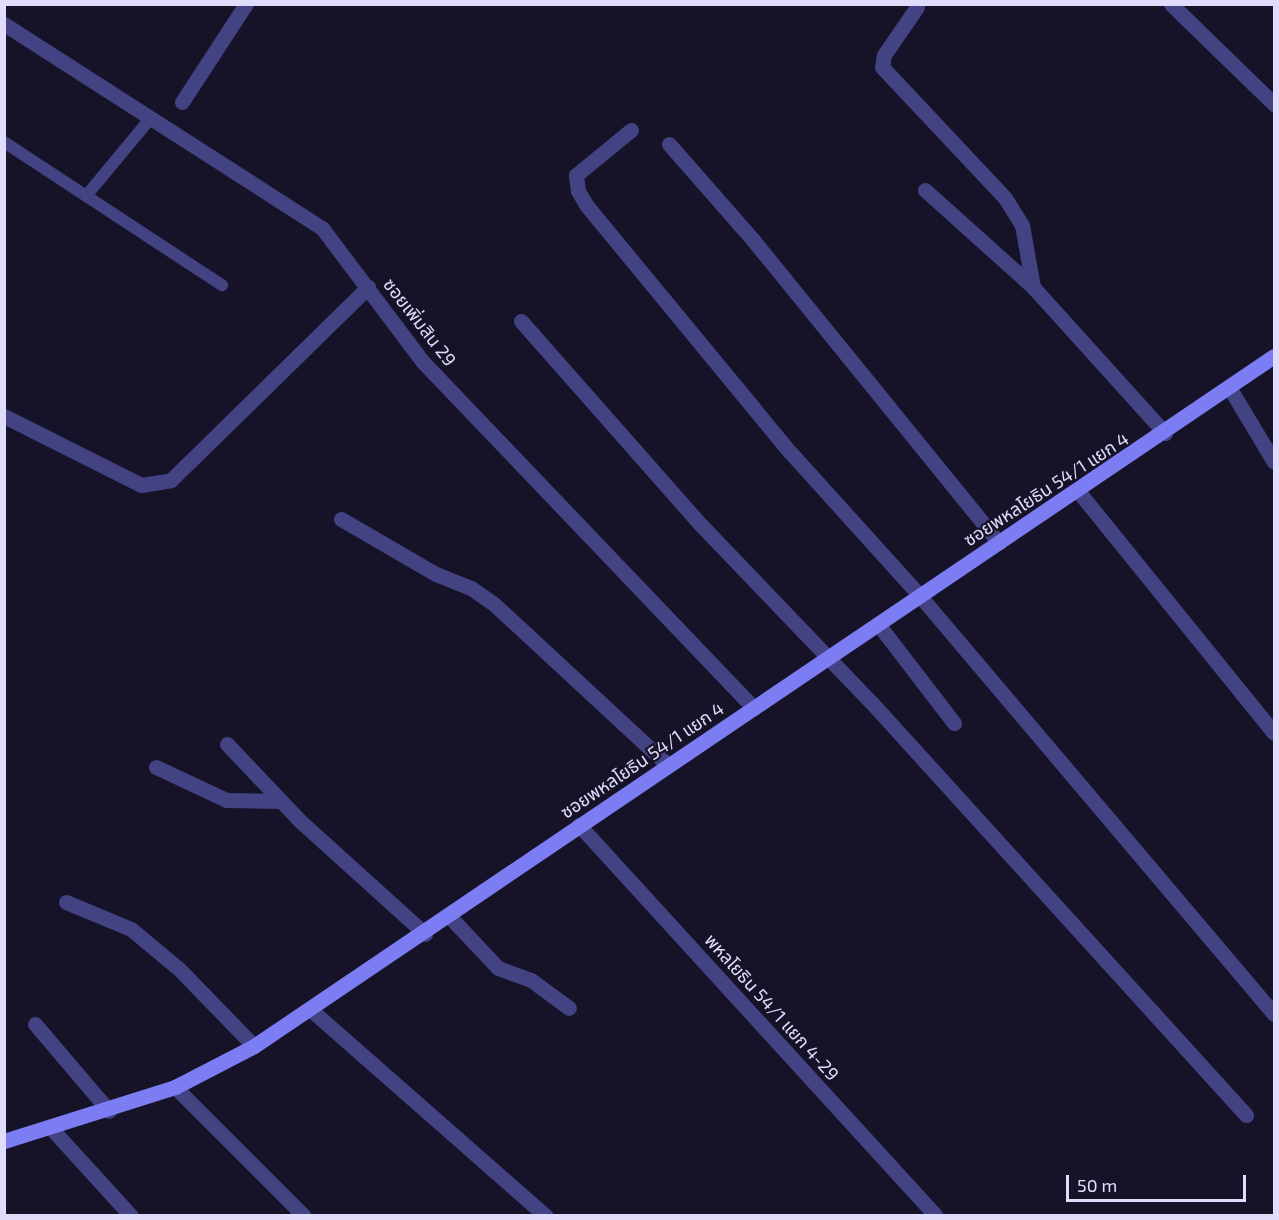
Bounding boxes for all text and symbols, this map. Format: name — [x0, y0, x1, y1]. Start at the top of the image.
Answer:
street label: ซอยเพิ่มสิน 29 — [379, 274, 461, 370]
street label: ซอยพหลโยธิน 54/1 แยก 4 — [959, 428, 1133, 550]
street label: ซอยพหลโยธิน 54/1 แยก 4 — [556, 697, 728, 823]
street label: พหลโยธิน 54/1 แยก 4-29 — [700, 929, 844, 1085]
scale bar — [1069, 1163, 1249, 1201]
text: 50 m — [1077, 1174, 1117, 1196]

